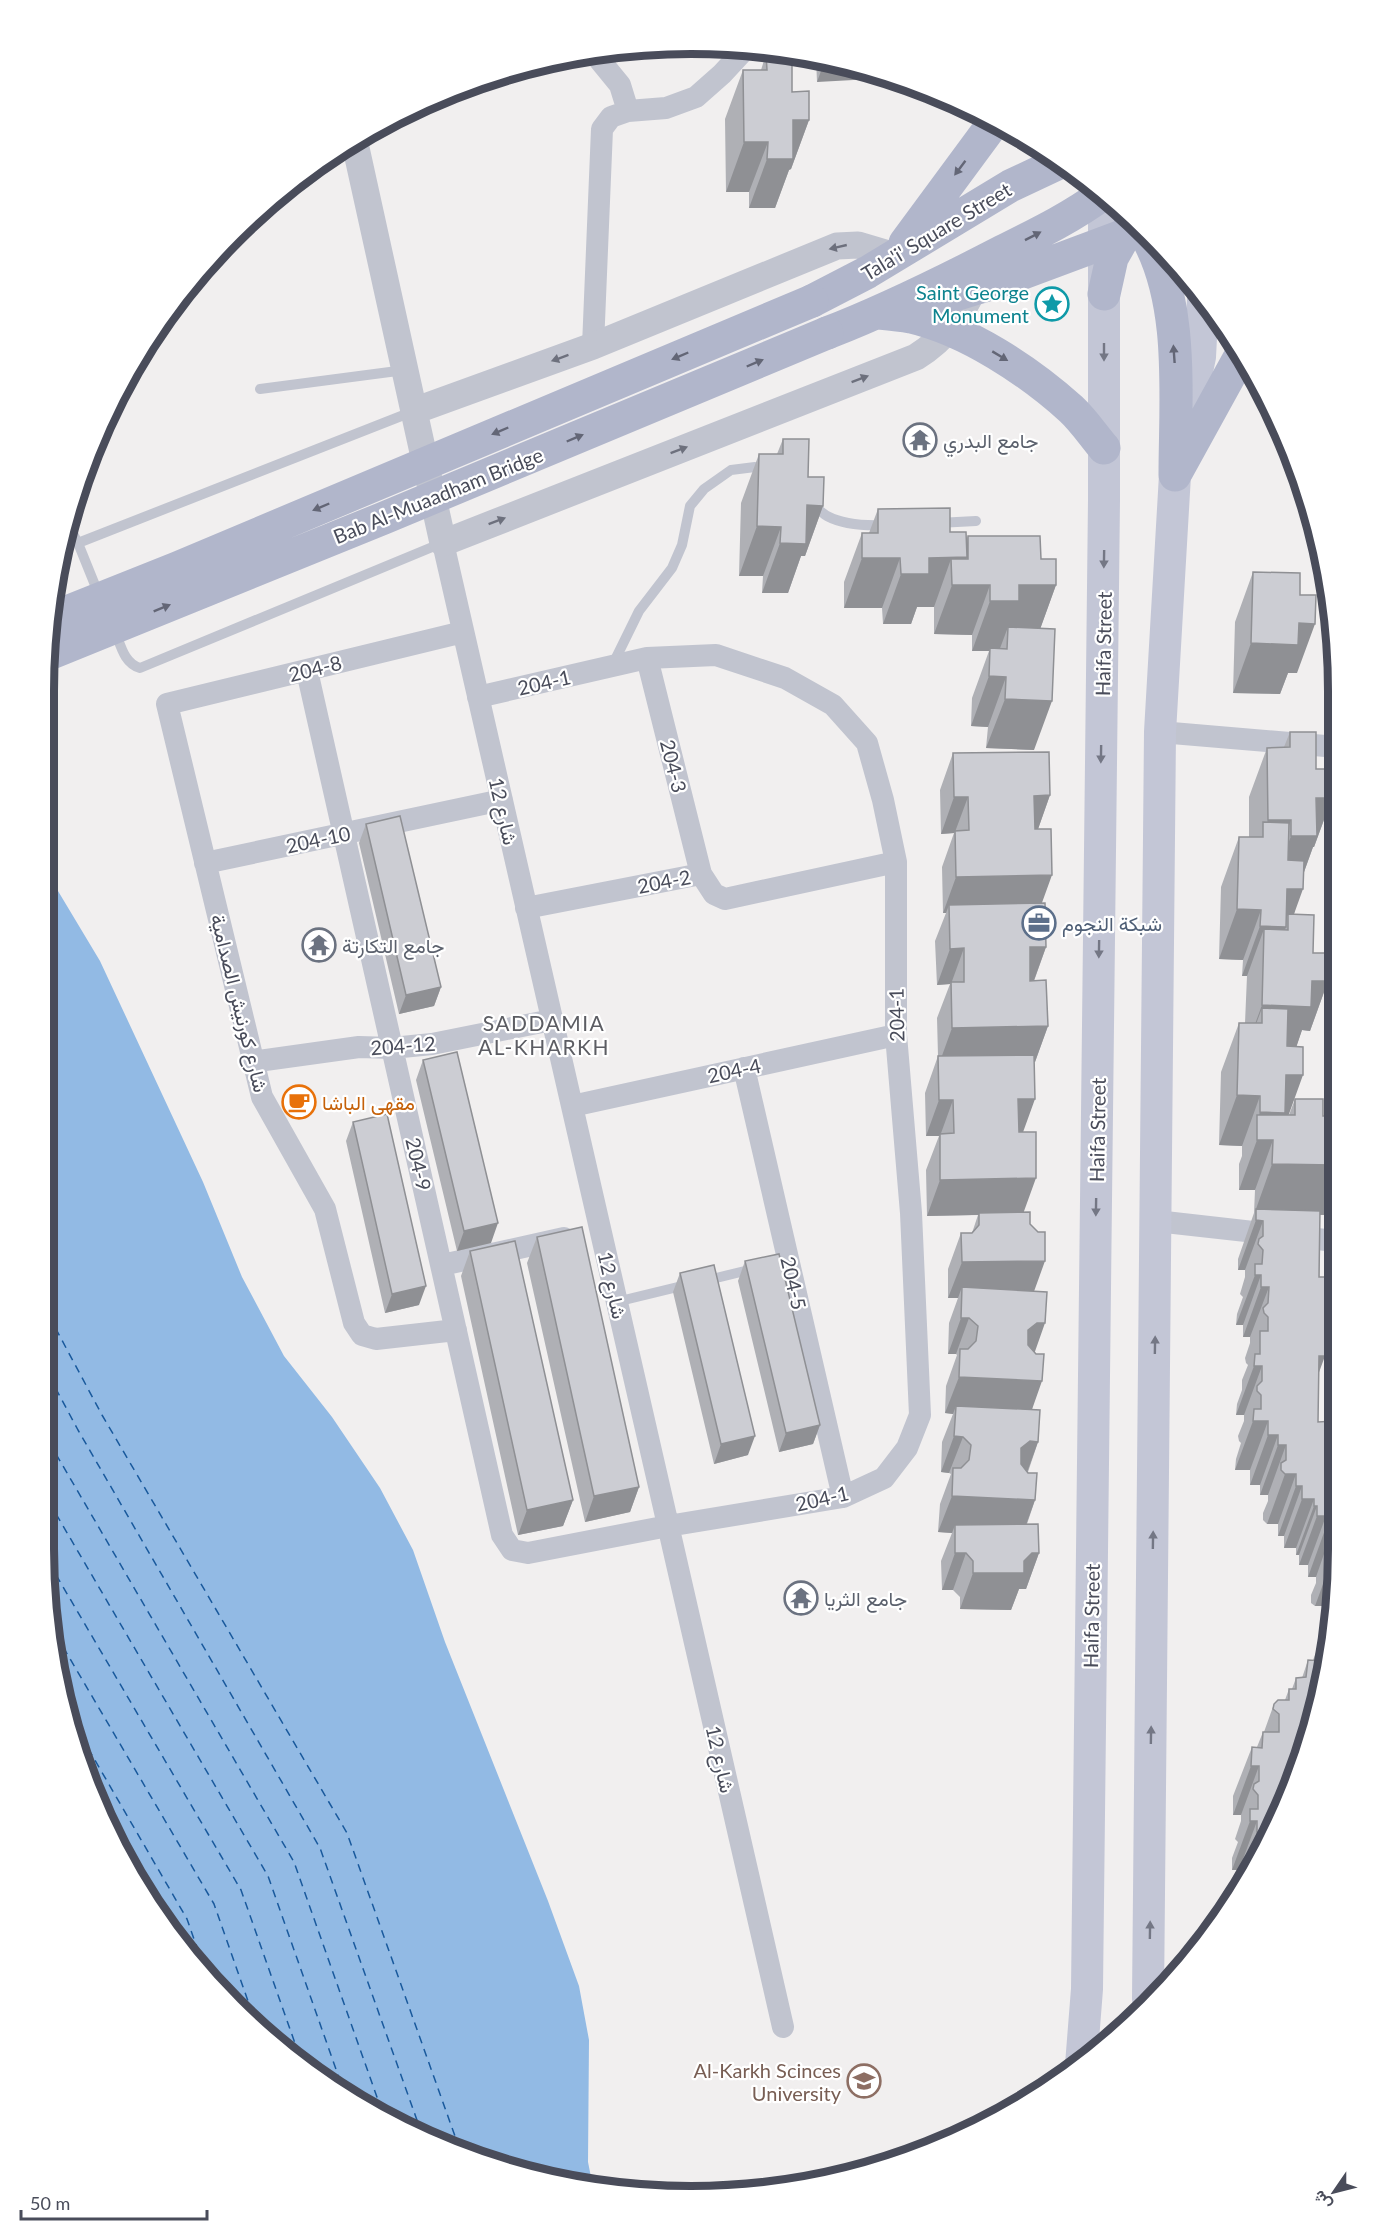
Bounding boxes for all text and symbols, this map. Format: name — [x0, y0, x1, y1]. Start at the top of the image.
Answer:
one-way arrow — [954, 160, 966, 176]
street label: Tala'i' Square Street — [857, 177, 1015, 285]
one-way arrow — [1024, 231, 1041, 240]
one-way arrow — [828, 243, 847, 252]
place label: Saint George Monument — [916, 280, 1029, 327]
place icon: Saint George Monument — [1034, 286, 1070, 322]
one-way arrow — [1099, 343, 1109, 362]
one-way arrow — [1170, 344, 1179, 363]
one-way arrow — [992, 351, 1008, 362]
one-way arrow — [671, 352, 689, 361]
one-way arrow — [551, 353, 569, 363]
one-way arrow — [746, 358, 764, 367]
one-way arrow — [851, 373, 869, 383]
temple icon: جامع البدري — [902, 422, 938, 458]
one-way arrow — [492, 427, 509, 436]
place label: جامع البدري — [943, 428, 1038, 458]
one-way arrow — [566, 433, 584, 442]
street label: Bab Al-Muaadham Bridge — [330, 442, 546, 548]
one-way arrow — [670, 445, 688, 455]
one-way arrow — [311, 502, 329, 512]
one-way arrow — [488, 516, 506, 525]
one-way arrow — [1099, 549, 1109, 568]
street label: Haifa Street — [1090, 592, 1116, 696]
one-way arrow — [153, 603, 171, 613]
street label: 204-8 — [286, 650, 344, 686]
street label: 204-1 — [515, 664, 573, 700]
street label: 204-3 — [656, 737, 692, 795]
one-way arrow — [1097, 744, 1106, 763]
street label: شارع 12 — [482, 775, 523, 848]
street label: 204-10 — [284, 820, 352, 858]
street label: 204-2 — [635, 864, 693, 898]
office icon: شبكة النجوم — [1021, 905, 1057, 941]
place label: شبكة النجوم — [1062, 911, 1162, 937]
street label: شارع كورنيش الصدامية — [203, 912, 274, 1095]
temple icon: جامع التكارتة — [301, 927, 337, 963]
place label: جامع التكارتة — [342, 933, 444, 960]
one-way arrow — [1094, 939, 1104, 958]
street label: 204-1 — [884, 988, 908, 1042]
district label: SADDAMIA AL-KHARKH — [478, 1010, 610, 1059]
street label: 204-12 — [370, 1031, 436, 1059]
street label: 204-4 — [705, 1053, 763, 1087]
street label: Haifa Street — [1084, 1078, 1110, 1182]
cafe icon: مقهى الباشا — [281, 1084, 317, 1120]
place label: مقهى الباشا — [322, 1090, 415, 1116]
street label: 204-9 — [401, 1135, 437, 1193]
one-way arrow — [1091, 1197, 1101, 1216]
street label: شارع 12 — [591, 1249, 632, 1322]
street label: 204-5 — [776, 1254, 812, 1312]
one-way arrow — [1150, 1335, 1160, 1354]
street label: 204-1 — [793, 1480, 851, 1516]
one-way arrow — [1148, 1530, 1158, 1549]
street label: Haifa Street — [1078, 1564, 1104, 1668]
temple icon: جامع الثريا — [783, 1580, 819, 1616]
place label: جامع الثريا — [824, 1586, 907, 1613]
street label: شارع 12 — [699, 1723, 740, 1796]
one-way arrow — [1146, 1725, 1156, 1744]
one-way arrow — [1145, 1920, 1155, 1939]
place label: Al-Karkh Scinces University — [694, 2058, 842, 2105]
school or university icon: Al-Karkh Scinces University — [846, 2063, 882, 2099]
north arrow — [1304, 2162, 1364, 2222]
scale bar — [21, 2183, 207, 2221]
text: ش — [1308, 2187, 1335, 2214]
text: 50 m — [30, 2192, 70, 2214]

